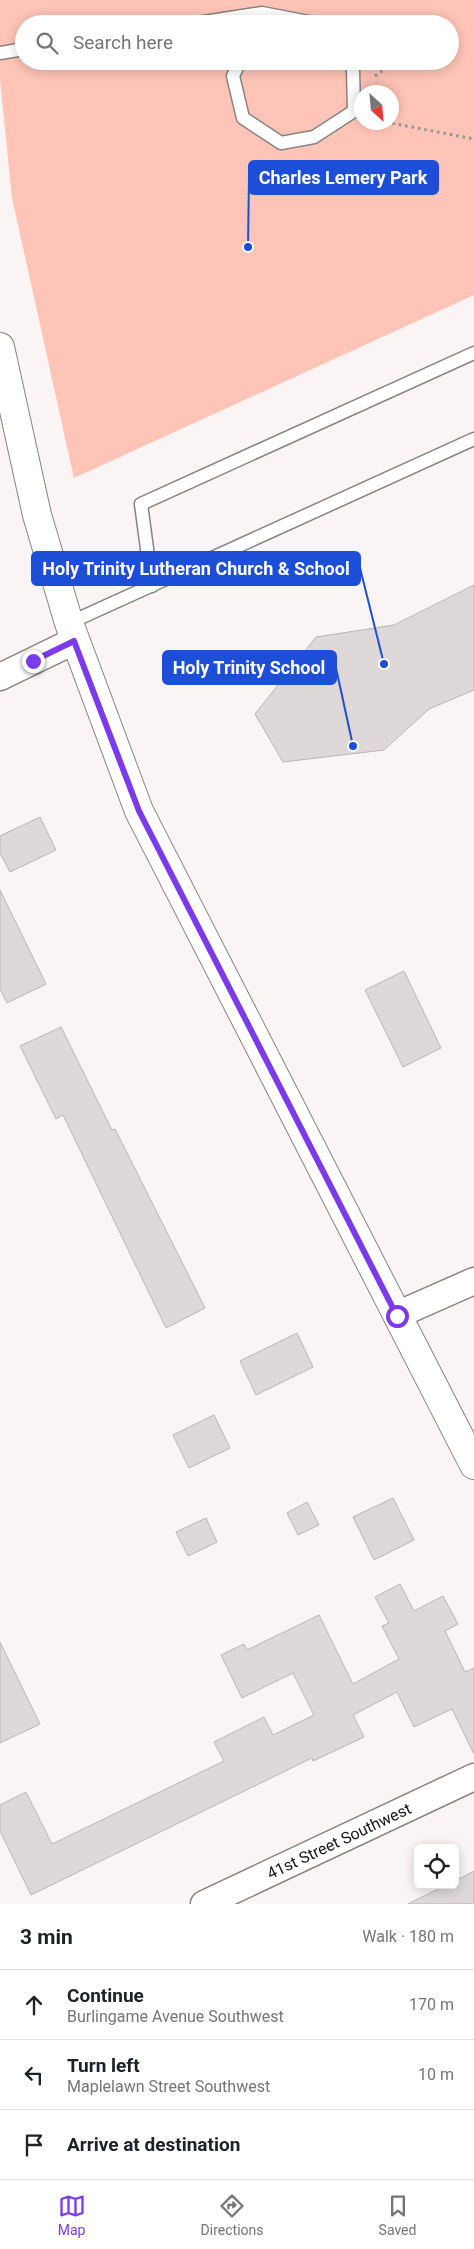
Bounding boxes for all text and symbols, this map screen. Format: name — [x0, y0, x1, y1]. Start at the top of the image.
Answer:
search box — [15, 15, 459, 70]
icon: search — [33, 29, 61, 57]
text: Search here — [73, 31, 173, 54]
north arrow — [354, 85, 399, 130]
callout: Charles Lemery Park — [249, 161, 438, 194]
text: Charles Lemery Park — [259, 167, 428, 188]
callout: Holy Trinity Lutheran Church & School — [32, 552, 360, 585]
text: Holy Trinity Lutheran Church & School — [42, 558, 350, 579]
route end — [22, 650, 45, 673]
callout: Holy Trinity School — [163, 651, 336, 684]
text: Holy Trinity School — [173, 657, 325, 678]
route start — [386, 1305, 409, 1328]
street label: 41st Street Southwest — [264, 1799, 414, 1883]
map controls — [414, 1844, 459, 1889]
button: locate — [414, 1844, 459, 1889]
text: 3 min — [20, 1925, 73, 1949]
text: Walk · 180 m — [362, 1927, 454, 1946]
text: Continue — [67, 1984, 144, 2007]
icon: ahead — [20, 1991, 48, 2019]
text: 170 m — [409, 1995, 454, 2014]
text: Burlingame Avenue Southwest — [67, 2007, 284, 2026]
text: Turn left — [67, 2054, 140, 2077]
icon: left — [20, 2061, 48, 2089]
text: 10 m — [418, 2065, 454, 2084]
text: Maplelawn Street Southwest — [67, 2077, 270, 2096]
icon: arrive — [20, 2131, 48, 2159]
text: Arrive at destination — [67, 2133, 240, 2156]
tab: Map — [58, 2192, 86, 2238]
tab: Directions — [201, 2192, 264, 2238]
tab: Saved — [379, 2192, 416, 2238]

